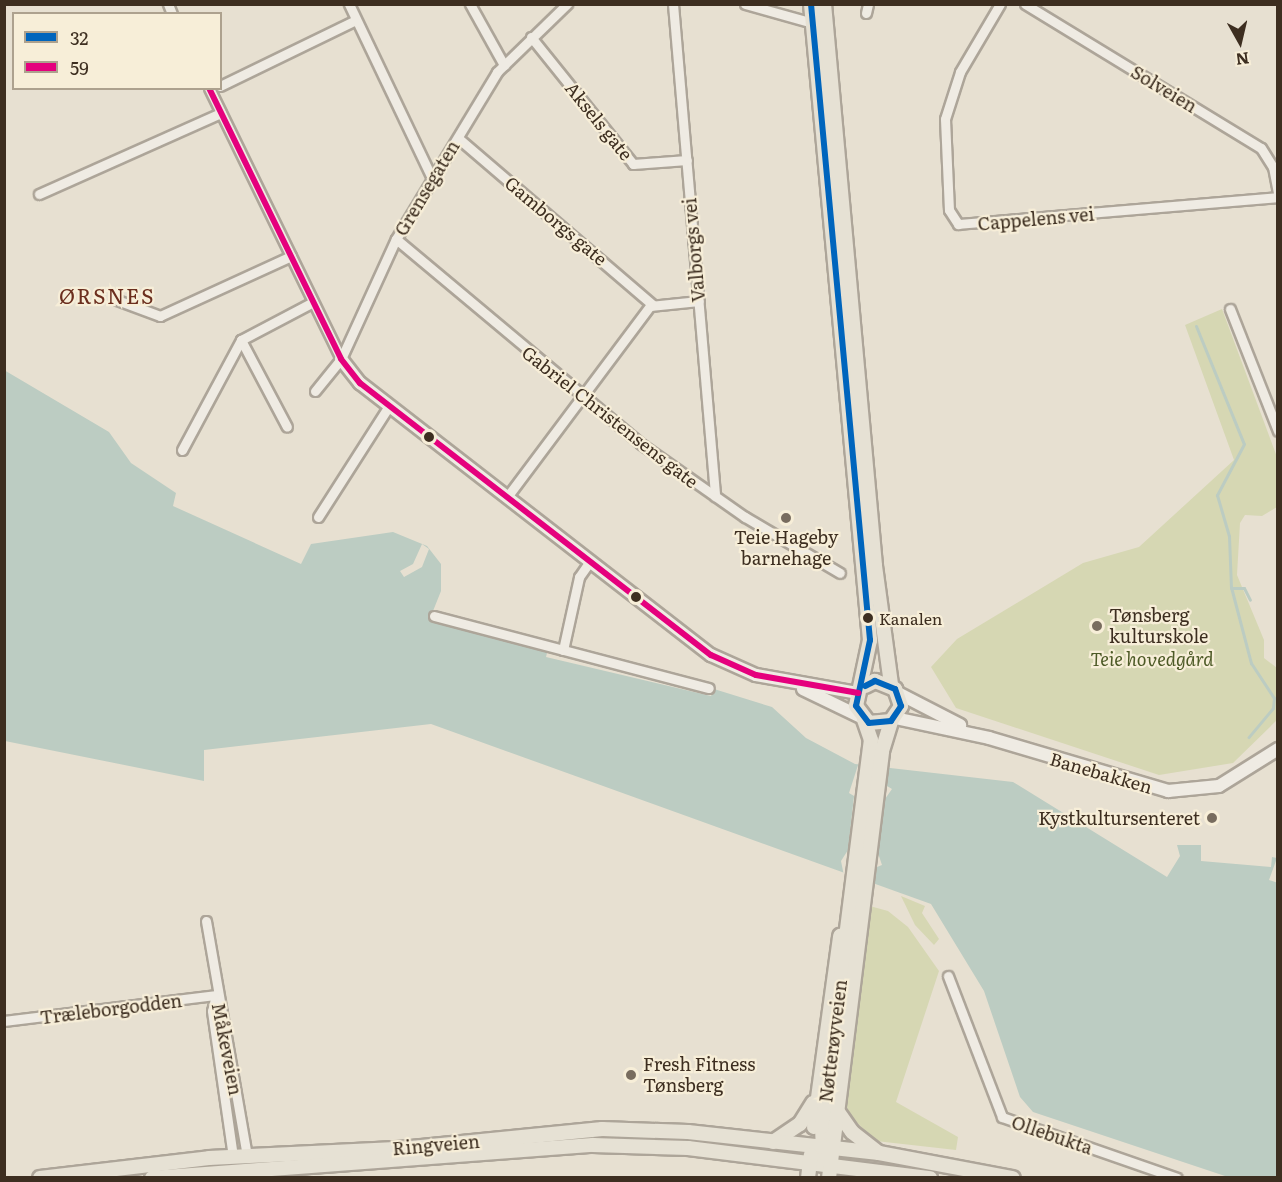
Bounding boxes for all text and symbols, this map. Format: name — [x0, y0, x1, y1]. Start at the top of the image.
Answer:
legend — [12, 12, 222, 90]
north arrow — [1210, 12, 1270, 72]
text: 32 — [70, 24, 88, 51]
text: N — [1234, 47, 1251, 73]
text: 59 — [70, 54, 89, 81]
street label: Solveien — [1127, 61, 1201, 117]
street label: Aksels gate — [561, 77, 637, 165]
street label: Grensegaten — [390, 136, 464, 240]
street label: Gamborgs gate — [501, 172, 611, 270]
street label: Valborgs vei — [679, 197, 709, 303]
street label: Cappelens vei — [977, 203, 1095, 235]
district label: ØRSNES — [59, 282, 155, 308]
street label: Gabriel Christensens gate — [518, 341, 702, 493]
unlabelled marker — [423, 431, 435, 443]
marker: Teie Hageby barnehage — [779, 511, 793, 525]
place label: Teie Hageby barnehage — [734, 527, 838, 570]
unlabelled marker — [630, 591, 642, 603]
place label: Tønsberg kulturskole — [1109, 605, 1208, 648]
place label: Kanalen — [879, 608, 942, 628]
marker: Kanalen — [862, 612, 874, 624]
marker: Tønsberg kulturskole — [1090, 619, 1104, 633]
park label: Teie hovedgård — [1090, 648, 1214, 670]
street label: Banebakken — [1047, 748, 1155, 798]
place label: Kystkultursenteret — [1038, 807, 1200, 829]
marker: Kystkultursenteret — [1205, 811, 1219, 825]
street label: Nøtterøyveien — [815, 978, 851, 1104]
street label: Træleborgodden — [39, 990, 183, 1028]
street label: Måkeveien — [207, 1001, 247, 1097]
place label: Fresh Fitness Tønsberg — [643, 1054, 755, 1096]
marker: Fresh Fitness Tønsberg — [624, 1068, 638, 1082]
street label: Ollebukta — [1009, 1111, 1095, 1159]
street label: Ringveien — [391, 1130, 481, 1160]

